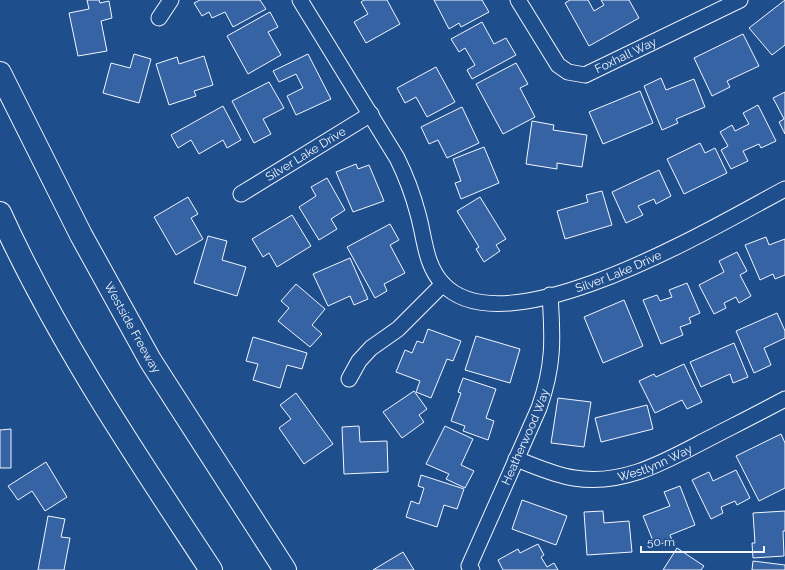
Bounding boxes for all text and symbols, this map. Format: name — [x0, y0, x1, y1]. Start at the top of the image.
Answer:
street label: Foxhall Way — [593, 34, 659, 76]
street label: Silver Lake Drive — [263, 124, 348, 184]
street label: Silver Lake Drive — [574, 248, 664, 295]
street label: Westside Freeway — [101, 280, 164, 376]
street label: Heatherwood Way — [499, 387, 552, 487]
street label: Westlynn Way — [616, 441, 695, 484]
scale bar — [641, 528, 764, 554]
text: 50 m — [647, 535, 675, 549]

